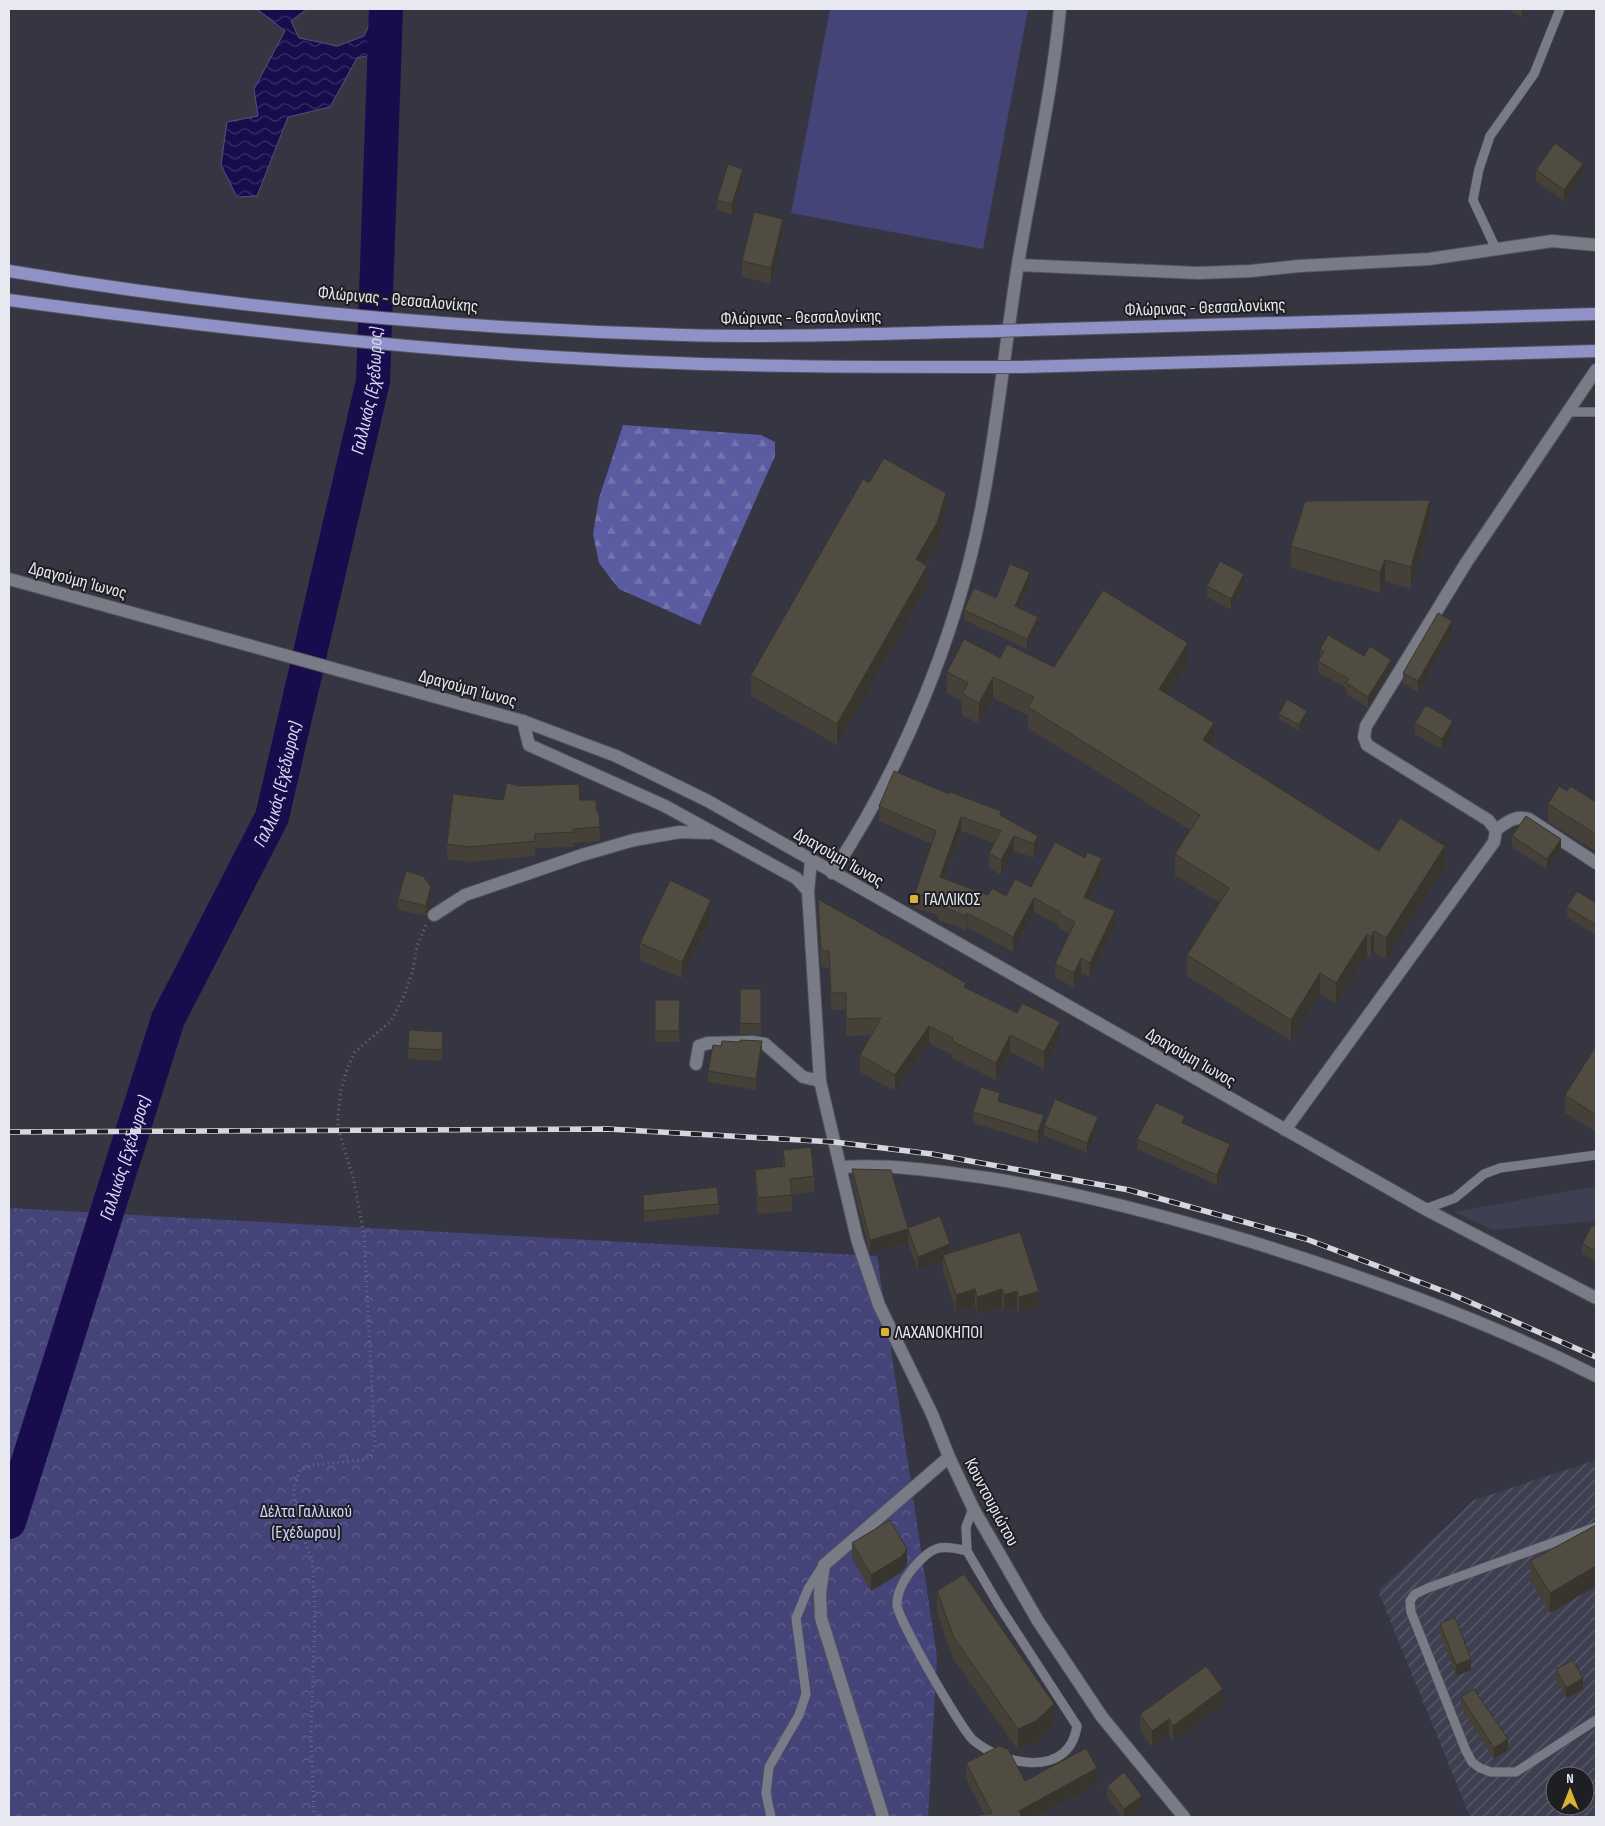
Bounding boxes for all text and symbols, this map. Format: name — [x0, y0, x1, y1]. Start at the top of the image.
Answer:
street label: Φλώρινας - Θεσσαλονίκης — [317, 282, 479, 317]
street label: Φλώρινας - Θεσσαλονίκης — [1124, 294, 1286, 321]
street label: Φλώρινας - Θεσσαλονίκης — [720, 306, 882, 329]
water label: Γαλλικός (Εχέδωρος) — [346, 325, 388, 457]
street label: Δραγούμη Ίωνος — [27, 557, 129, 604]
street label: Δραγούμη Ίωνος — [417, 665, 519, 712]
water label: Γαλλικός (Εχέδωρος) — [249, 718, 307, 851]
street label: Δραγούμη Ίωνος — [790, 823, 887, 892]
place label: ΓΑΛΛΙΚΟΣ — [924, 889, 980, 910]
marker: ΓΑΛΛΙΚΟΣ — [908, 893, 920, 905]
street label: Δραγούμη Ίωνος — [1142, 1023, 1239, 1092]
water label: Γαλλικός (Εχέδωρος) — [95, 1092, 156, 1223]
place label: ΛΑΧΑΝΟΚΗΠΟΙ — [894, 1322, 983, 1343]
marker: ΛΑΧΑΝΟΚΗΠΟΙ — [879, 1326, 891, 1338]
street label: Κουντουριώτου — [960, 1455, 1023, 1550]
park label: Δέλτα Γαλλικού (Εχέδωρου) — [260, 1501, 352, 1543]
north arrow — [1545, 1766, 1595, 1816]
text: N — [1566, 1770, 1574, 1787]

